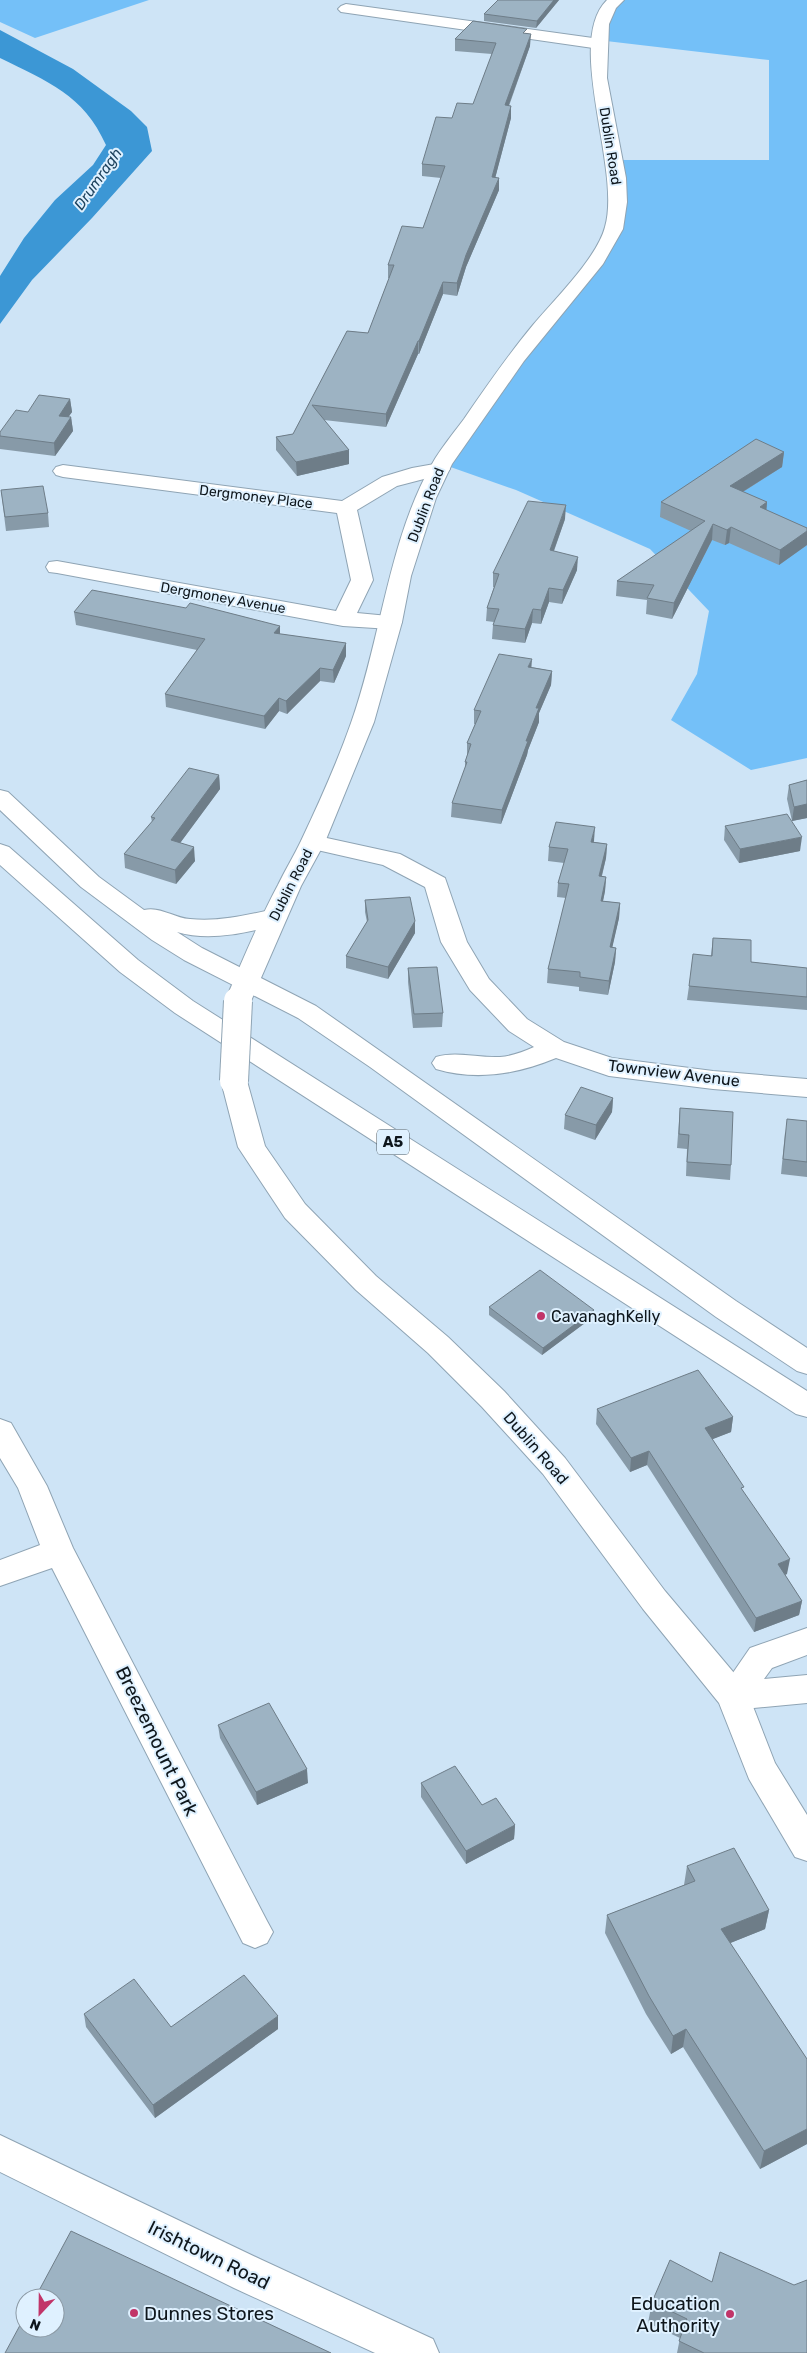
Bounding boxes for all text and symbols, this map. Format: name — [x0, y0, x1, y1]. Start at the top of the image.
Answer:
street label: Dublin Road — [595, 106, 625, 186]
water label: Drumragh — [70, 145, 126, 213]
street label: Dublin Road — [404, 465, 448, 545]
street label: Dergmoney Place — [198, 482, 314, 512]
street label: Dergmoney Avenue — [159, 579, 287, 617]
street label: Dublin Road — [266, 846, 316, 924]
street label: Townview Avenue — [607, 1055, 741, 1091]
road number: A5 — [377, 1130, 409, 1154]
place label: CavanaghKelly — [551, 1307, 660, 1326]
marker: CavanaghKelly — [535, 1310, 547, 1322]
street label: Dublin Road — [499, 1408, 573, 1488]
street label: Breezemount Park — [111, 1663, 203, 1820]
street label: Irishtown Road — [144, 2216, 274, 2294]
north arrow — [15, 2288, 65, 2338]
place label: Education Authority — [631, 2292, 720, 2337]
place label: Dunnes Stores — [144, 2302, 274, 2325]
marker: Dunnes Stores — [128, 2307, 140, 2319]
marker: Education Authority — [724, 2308, 736, 2320]
text: N — [27, 2315, 43, 2334]

